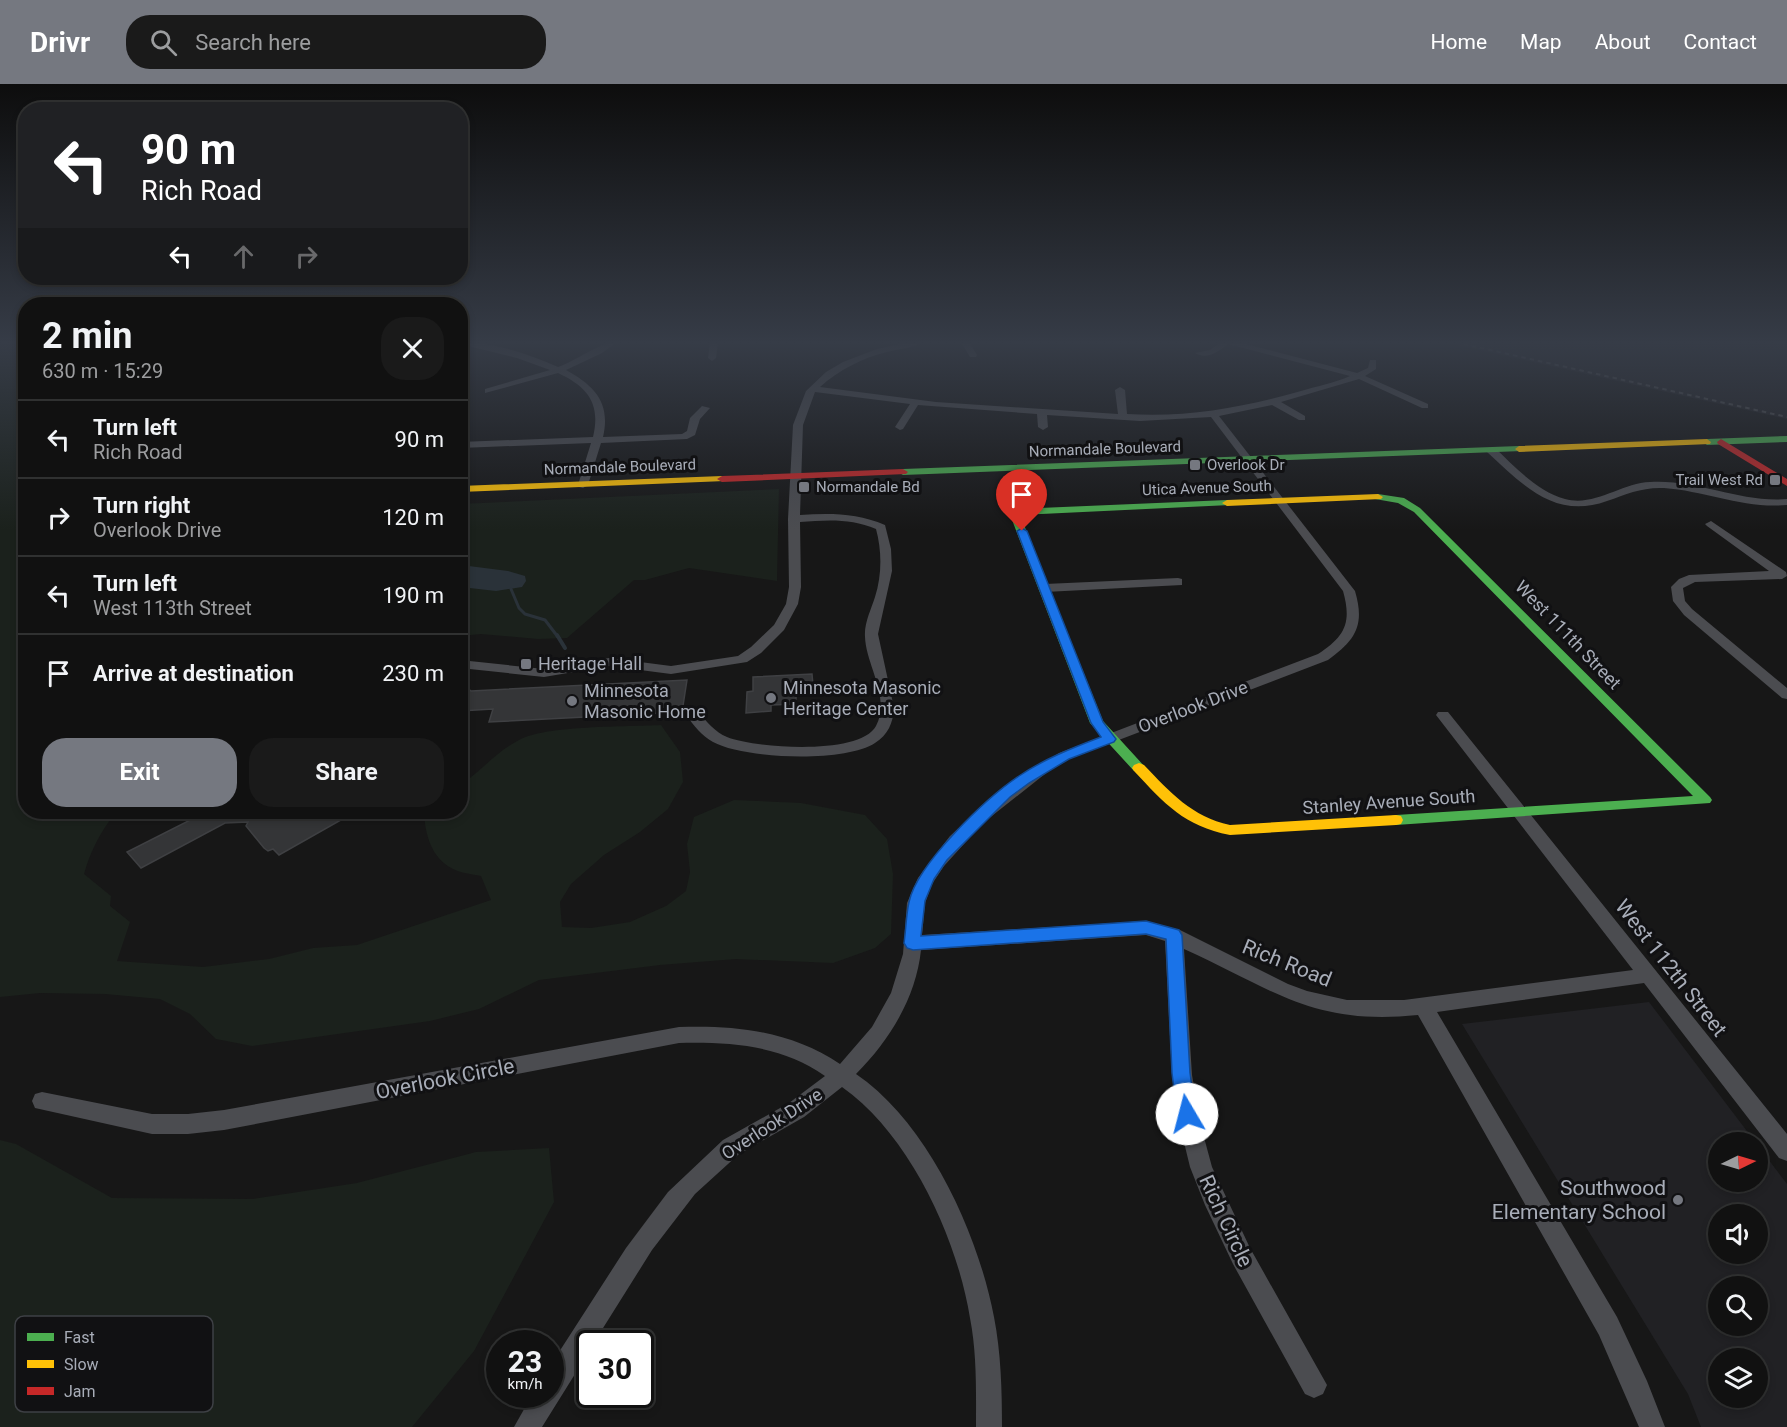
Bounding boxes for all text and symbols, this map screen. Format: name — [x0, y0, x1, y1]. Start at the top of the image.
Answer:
search box — [126, 15, 546, 69]
text: Drivr — [30, 26, 90, 59]
icon: search — [147, 26, 180, 59]
text: Search here — [195, 30, 311, 55]
text: Home — [1431, 30, 1487, 54]
text: Map — [1520, 30, 1562, 54]
text: About — [1595, 30, 1651, 54]
text: Contact — [1684, 30, 1757, 54]
text: 90 m — [141, 125, 236, 174]
icon: left — [42, 126, 120, 204]
text: Rich Road — [141, 175, 262, 207]
icon: left — [164, 240, 197, 273]
icon: ahead — [227, 240, 260, 273]
icon: right — [290, 240, 323, 273]
text: 2 min — [42, 315, 133, 357]
button: close — [381, 317, 444, 380]
text: 630 m · 15:29 — [42, 359, 163, 383]
text: Turn left — [93, 415, 177, 440]
icon: left — [42, 423, 75, 456]
text: 90 m — [395, 427, 444, 452]
street label: Normandale Boulevard — [1029, 437, 1181, 461]
text: Rich Road — [93, 440, 183, 464]
street label: Normandale Boulevard — [544, 455, 696, 479]
place label: Overlook Dr — [1207, 456, 1285, 474]
marker: Overlook Dr — [1188, 458, 1202, 472]
pin — [996, 469, 1047, 531]
place label: Trail West Rd — [1676, 471, 1763, 489]
marker: Trail West Rd — [1768, 473, 1782, 487]
street label: Utica Avenue South — [1142, 477, 1272, 499]
place label: Normandale Bd — [816, 478, 920, 496]
icon: arrive — [1005, 478, 1038, 511]
marker: Normandale Bd — [797, 480, 811, 494]
text: Turn right — [93, 493, 190, 518]
icon: right — [42, 501, 75, 534]
text: 120 m — [382, 505, 444, 530]
text: Overlook Drive — [93, 518, 221, 542]
text: Turn left — [93, 571, 177, 596]
street label: West 111th Street — [1511, 576, 1626, 693]
icon: left — [42, 579, 75, 612]
text: 190 m — [382, 583, 444, 608]
text: West 113th Street — [93, 596, 252, 620]
place label: Heritage Hall — [538, 653, 642, 674]
icon: arrive — [42, 657, 75, 690]
marker: Heritage Hall — [519, 657, 533, 671]
text: Arrive at destination — [93, 661, 294, 686]
text: 230 m — [382, 661, 444, 686]
street label: Overlook Drive — [1135, 676, 1251, 737]
place label: Minnesota Masonic Heritage Center — [783, 677, 941, 719]
place label: Minnesota Masonic Home — [584, 680, 706, 722]
marker: Minnesota Masonic Heritage Center — [764, 691, 778, 705]
marker: Minnesota Masonic Home — [565, 694, 579, 708]
button: Exit — [42, 738, 237, 807]
button: Share — [249, 738, 444, 807]
street label: Stanley Avenue South — [1302, 785, 1476, 818]
street label: West 112th Street — [1610, 895, 1732, 1041]
street label: Rich Road — [1239, 934, 1335, 992]
street label: Overlook Circle — [374, 1054, 516, 1104]
position arrow — [1155, 1082, 1219, 1146]
street label: Overlook Drive — [718, 1083, 826, 1164]
north arrow — [1708, 1132, 1768, 1192]
map controls — [1708, 1132, 1768, 1408]
street label: Rich Circle — [1194, 1171, 1258, 1271]
place label: Southwood Elementary School — [1492, 1176, 1666, 1224]
marker: Southwood Elementary School — [1671, 1193, 1685, 1207]
button: sound — [1708, 1204, 1768, 1264]
button: search — [1708, 1276, 1768, 1336]
legend — [15, 1316, 213, 1412]
text: Fast — [64, 1328, 95, 1347]
speed limit sign: 30 — [576, 1330, 654, 1408]
text: 23 — [508, 1344, 542, 1379]
button: layers — [1708, 1348, 1768, 1408]
text: Slow — [64, 1355, 99, 1374]
text: km/h — [507, 1375, 543, 1393]
text: Jam — [64, 1382, 96, 1401]

